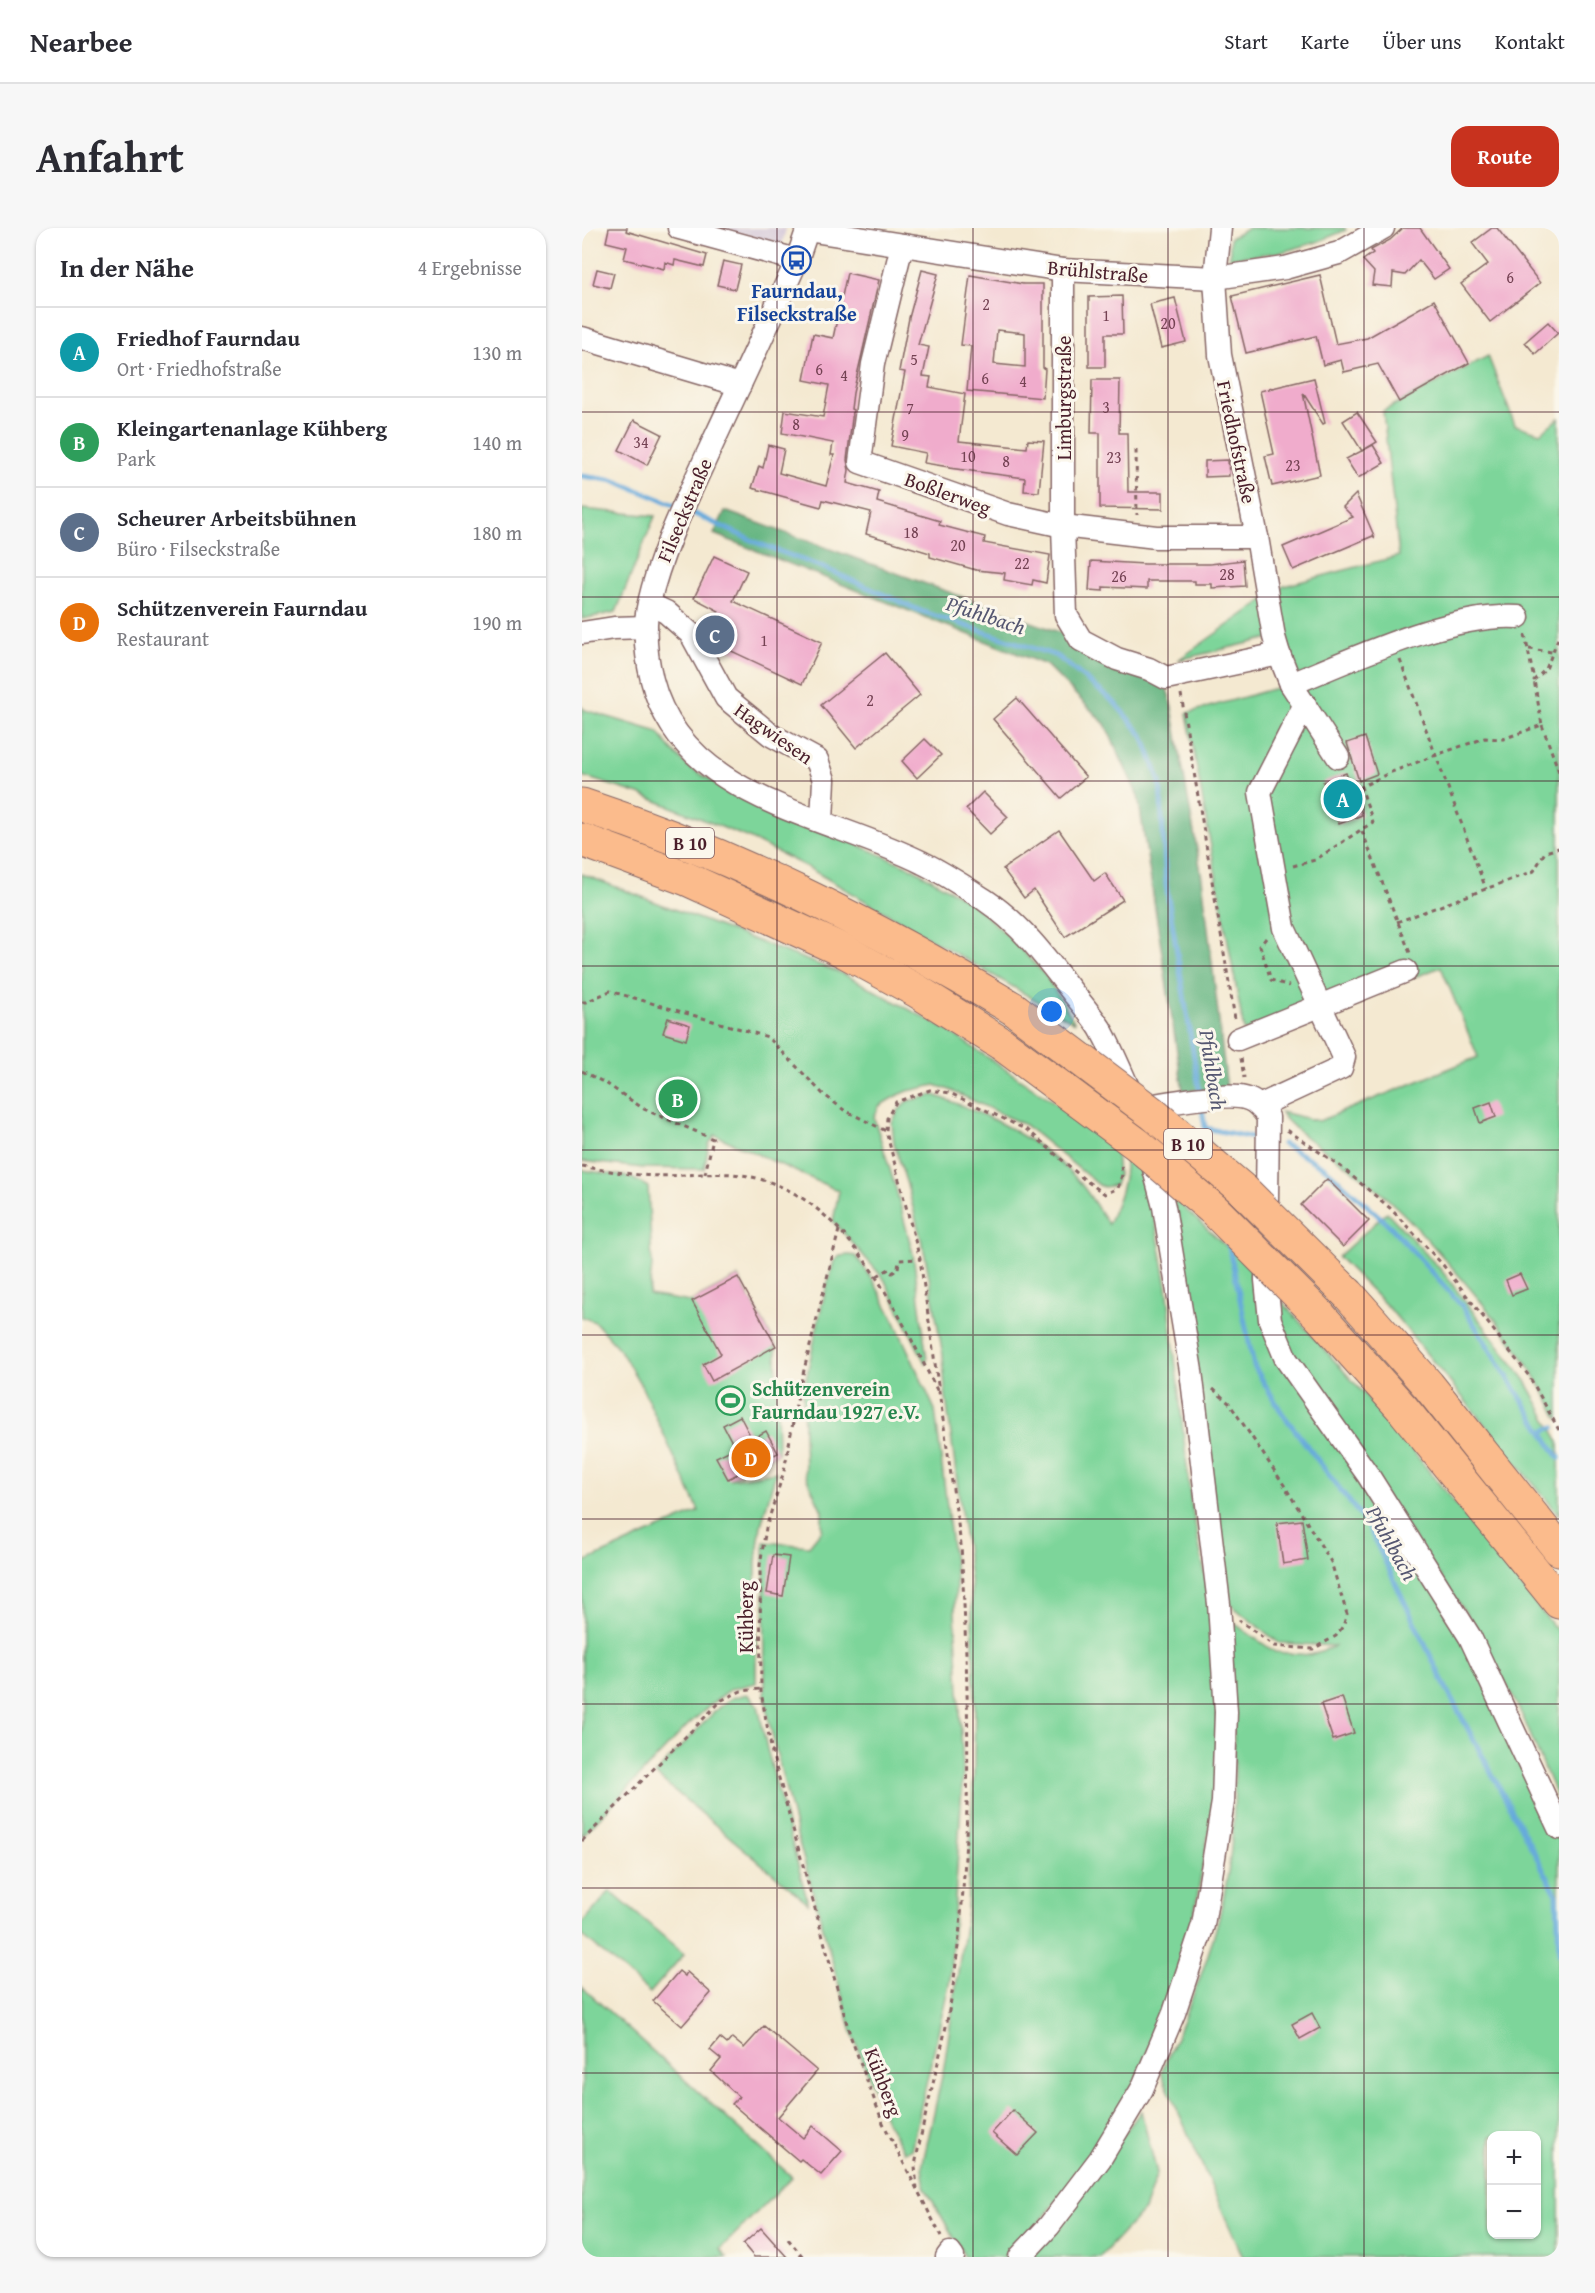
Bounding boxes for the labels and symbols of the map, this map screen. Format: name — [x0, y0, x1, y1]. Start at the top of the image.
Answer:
bus stop icon: Faurndau, Filseckstraße — [781, 244, 813, 276]
street label: Brühlstraße — [1046, 252, 1150, 290]
house number: 6 — [1506, 265, 1514, 289]
place label: Faurndau, Filseckstraße — [737, 276, 857, 328]
house number: 2 — [982, 292, 990, 316]
house number: 1 — [1102, 303, 1110, 327]
house number: 20 — [1160, 311, 1176, 335]
street label: Limburgstraße — [1049, 336, 1078, 460]
house number: 5 — [910, 347, 918, 371]
house number: 6 — [815, 357, 823, 381]
house number: 4 — [840, 363, 848, 387]
house number: 6 — [981, 366, 989, 390]
house number: 4 — [1019, 369, 1027, 393]
street label: Friedhofstraße — [1210, 378, 1264, 506]
house number: 3 — [1102, 395, 1110, 419]
house number: 7 — [906, 396, 914, 420]
house number: 8 — [792, 412, 800, 436]
house number: 9 — [901, 423, 909, 447]
house number: 34 — [633, 430, 649, 454]
house number: 10 — [960, 444, 976, 468]
house number: 23 — [1106, 445, 1122, 469]
house number: 8 — [1002, 449, 1010, 473]
street label: Filseckstraße — [649, 453, 719, 567]
house number: 23 — [1285, 453, 1301, 477]
street label: Boßlerweg — [901, 464, 995, 522]
house number: 18 — [903, 520, 919, 544]
house number: 20 — [950, 533, 966, 557]
house number: 22 — [1014, 551, 1030, 575]
house number: 28 — [1219, 562, 1235, 586]
house number: 26 — [1111, 564, 1127, 588]
water label: Pfuhlbach — [942, 587, 1030, 642]
pin: C — [696, 612, 734, 658]
house number: 1 — [760, 628, 768, 652]
house number: 2 — [866, 688, 874, 712]
street label: Hagwiesen — [729, 695, 819, 771]
pin: A — [1324, 776, 1362, 822]
road number: B 10 — [666, 828, 714, 858]
your location — [1037, 997, 1066, 1026]
water label: Pfuhlbach — [1191, 1026, 1235, 1113]
pin: B — [658, 1076, 698, 1122]
road number: B 10 — [1164, 1129, 1212, 1159]
place label: Schützenverein Faurndau 1927 e.V. — [752, 1374, 920, 1426]
sports icon: Schützenverein Faurndau 1927 e.V. — [715, 1384, 747, 1416]
pin: D — [732, 1436, 770, 1480]
water label: Pfuhlbach — [1358, 1499, 1425, 1586]
street label: Kühberg — [731, 1581, 760, 1653]
street label: Kühberg — [858, 2043, 910, 2121]

